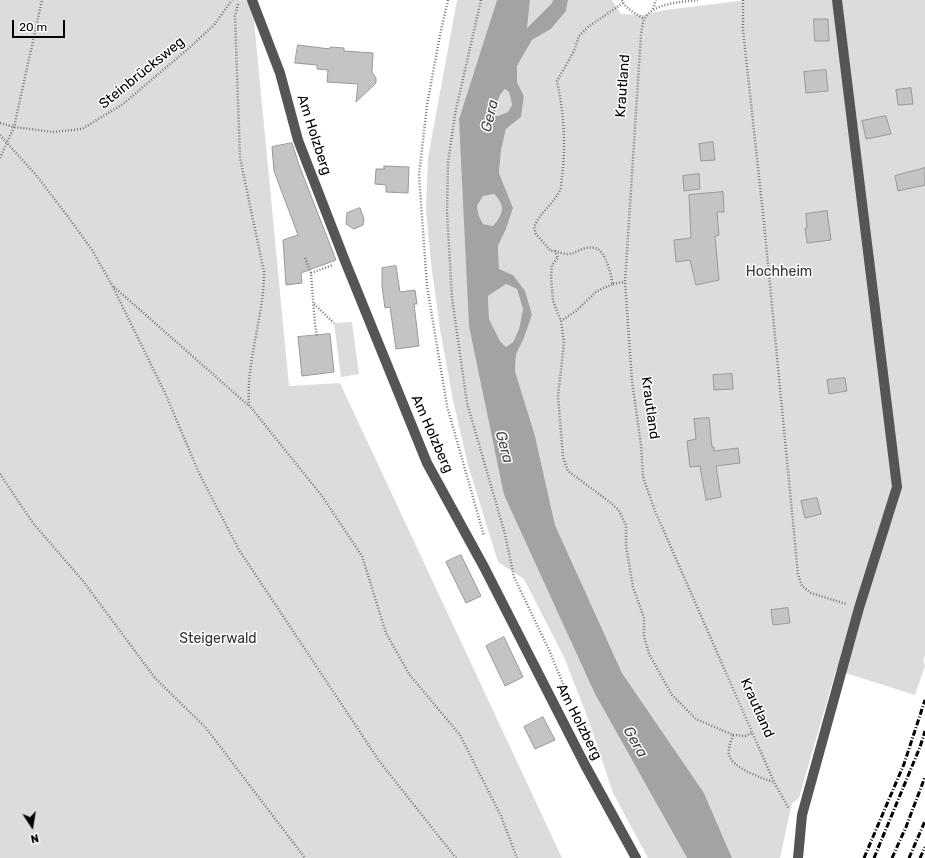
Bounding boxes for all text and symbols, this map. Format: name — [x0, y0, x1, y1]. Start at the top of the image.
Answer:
scale bar — [14, 12, 67, 38]
text: 20 m — [19, 20, 47, 34]
street label: Steinbrücksweg — [96, 33, 188, 113]
street label: Krautland — [612, 54, 634, 118]
street label: Am Holzberg — [293, 93, 335, 177]
water label: Gera — [477, 98, 503, 134]
park label: Hochheim — [746, 264, 812, 280]
street label: Krautland — [637, 376, 663, 440]
street label: Am Holzberg — [407, 392, 457, 476]
water label: Gera — [491, 429, 517, 465]
park label: Steigerwald — [179, 631, 257, 647]
street label: Krautland — [736, 676, 778, 740]
street label: Am Holzberg — [553, 681, 605, 763]
water label: Gera — [619, 723, 651, 761]
north arrow — [12, 806, 52, 846]
text: N — [29, 831, 40, 845]

